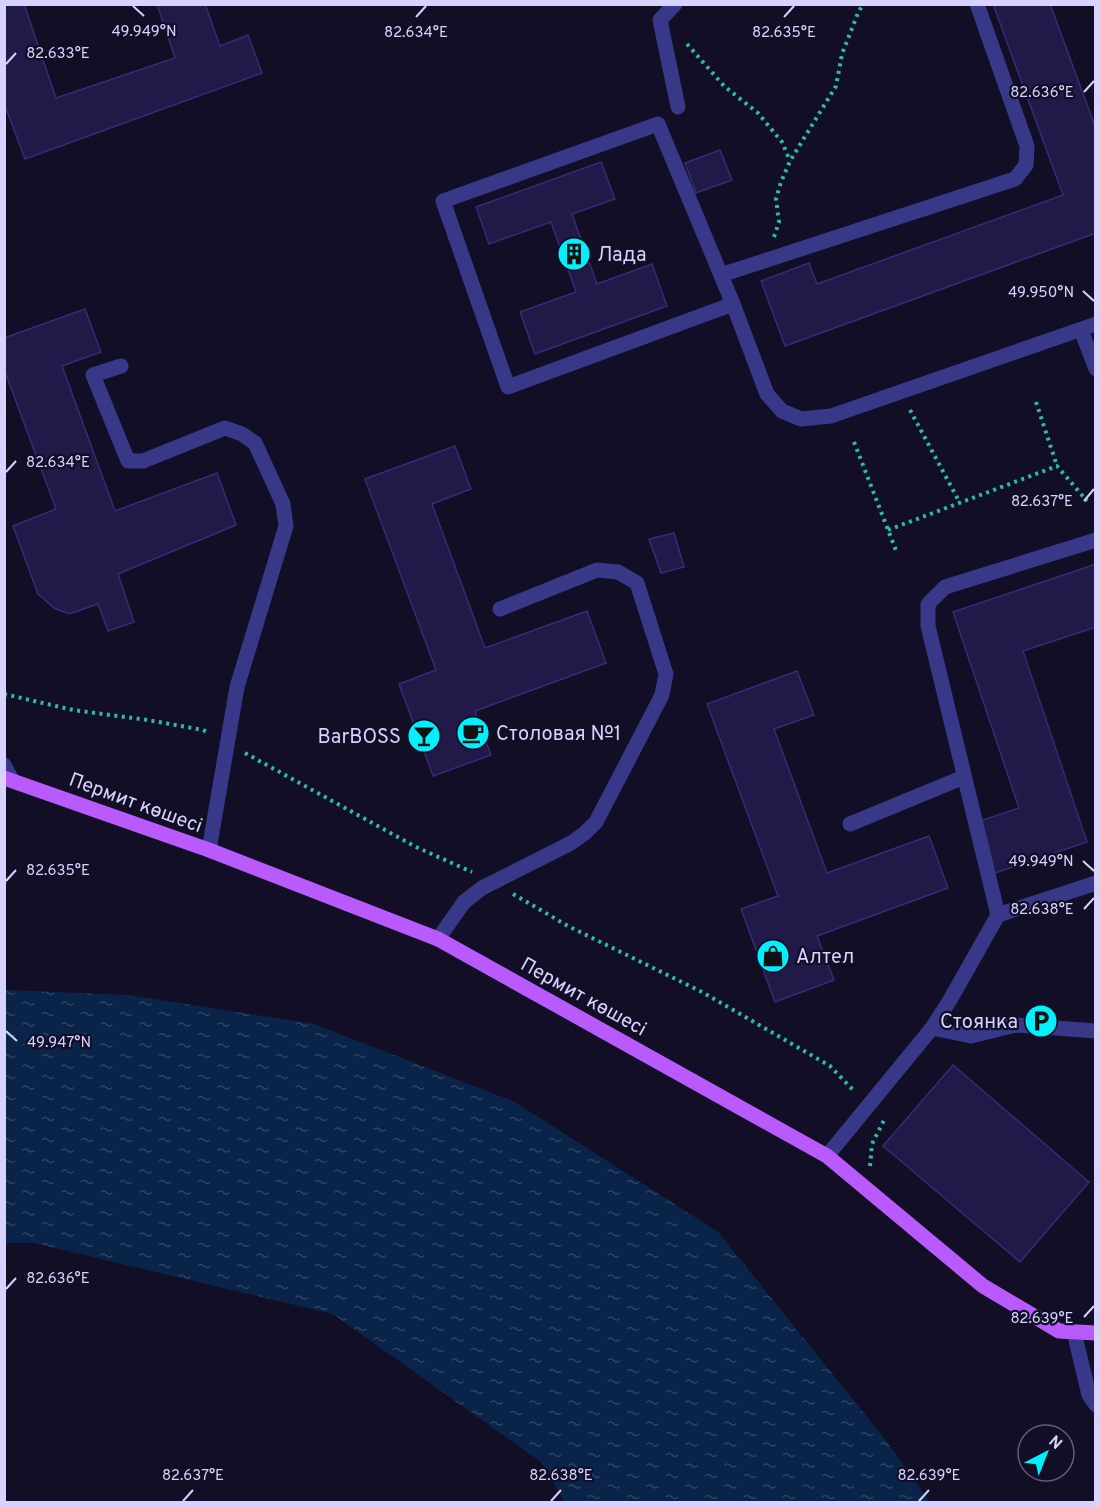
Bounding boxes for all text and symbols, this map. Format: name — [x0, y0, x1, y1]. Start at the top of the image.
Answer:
text: 49.949°N — [111, 23, 177, 42]
text: 82.634°E — [384, 24, 448, 43]
text: 82.635°E — [752, 24, 816, 43]
text: 82.633°E — [26, 45, 90, 64]
text: 82.636°E — [1010, 84, 1074, 103]
building icon: Лада — [556, 236, 592, 272]
place label: Лада — [597, 243, 647, 269]
text: 49.950°N — [1008, 284, 1074, 303]
text: 82.634°E — [26, 454, 90, 473]
text: 82.637°E — [1011, 493, 1073, 512]
cafe icon: Столовая №1 — [455, 715, 491, 751]
bar icon: BarBOSS — [406, 718, 442, 754]
place label: Столовая №1 — [496, 722, 621, 748]
place label: BarBOSS — [318, 725, 401, 751]
street label: Пермит көшесі — [65, 768, 206, 840]
text: 49.949°N — [1008, 853, 1074, 872]
text: 82.635°E — [26, 862, 90, 881]
text: 82.638°E — [1010, 901, 1074, 920]
shop icon: Алтел — [755, 938, 791, 974]
place label: Алтел — [796, 945, 854, 971]
street label: Пермит көшесі — [515, 952, 651, 1043]
parking icon: Стоянка — [1023, 1003, 1059, 1039]
place label: Стоянка — [940, 1010, 1018, 1036]
text: 49.947°N — [27, 1034, 91, 1053]
text: 82.636°E — [26, 1270, 90, 1289]
text: 82.639°E — [1010, 1310, 1074, 1329]
north arrow — [1016, 1423, 1076, 1483]
text: N — [1044, 1432, 1066, 1455]
text: 82.637°E — [162, 1467, 224, 1486]
text: 82.638°E — [529, 1467, 593, 1486]
text: 82.639°E — [897, 1467, 961, 1486]

